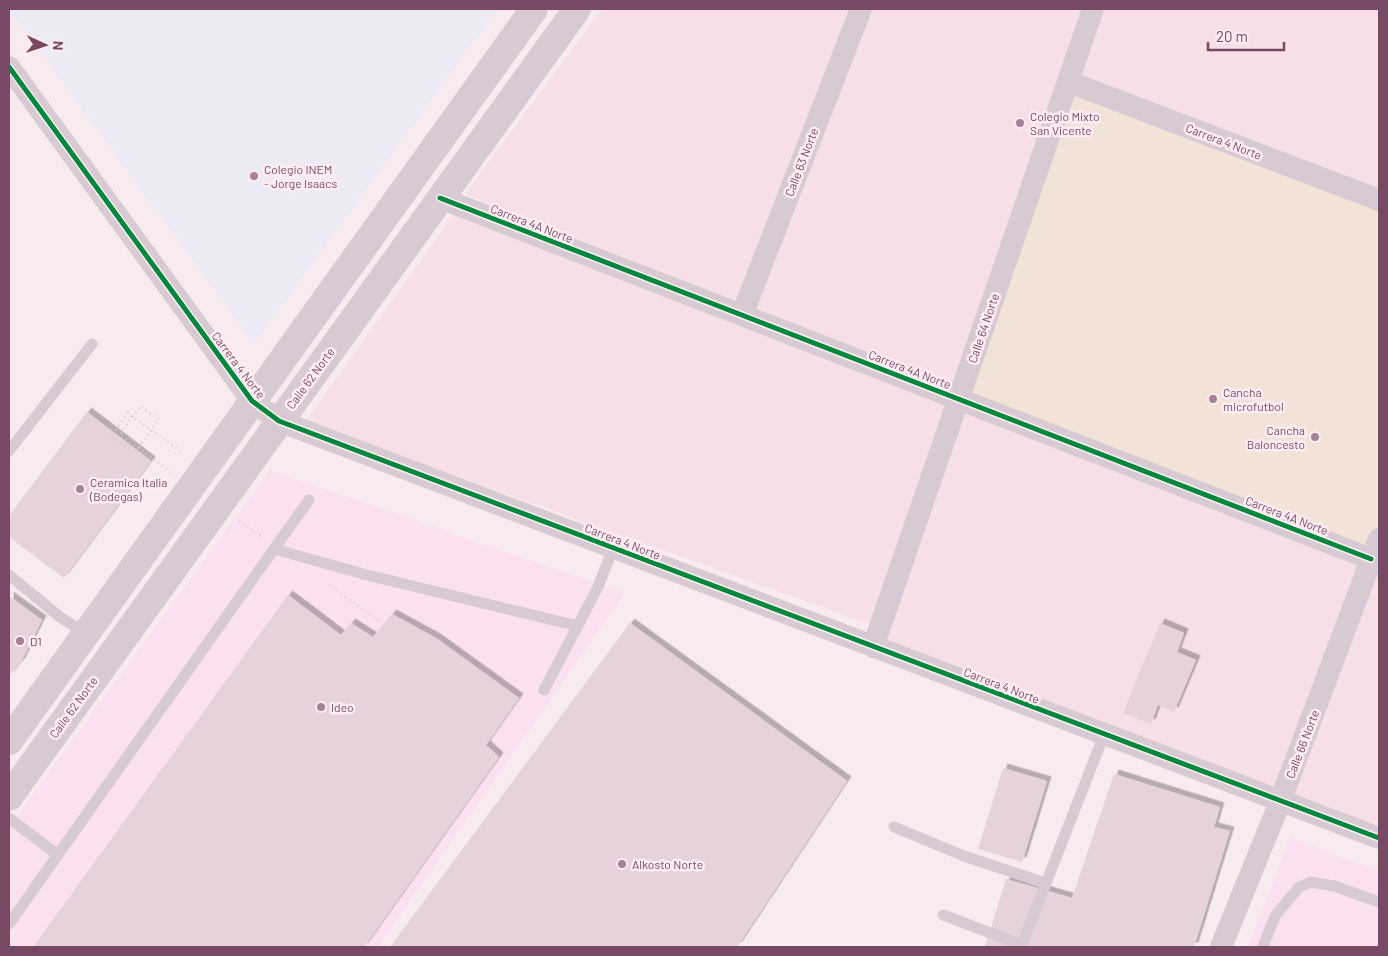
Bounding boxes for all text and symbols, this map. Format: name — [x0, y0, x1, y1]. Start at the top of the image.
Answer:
north arrow — [20, 20, 70, 70]
scale bar — [1208, 20, 1284, 52]
text: 20 m — [1216, 27, 1248, 45]
text: N — [50, 41, 67, 51]
place label: Colegio Mixto San Vicente — [1030, 109, 1099, 137]
marker: Colegio Mixto San Vicente — [1014, 117, 1026, 129]
street label: Carrera 4 Norte — [1184, 120, 1264, 162]
street label: Calle 63 Norte — [782, 126, 820, 198]
place label: Colegio INEM - Jorge Isaacs — [264, 162, 337, 190]
marker: Colegio INEM - Jorge Isaacs — [248, 170, 260, 182]
street label: Carrera 4A Norte — [489, 201, 575, 245]
street label: Calle 64 Norte — [965, 291, 1001, 365]
street label: Carrera 4 Norte — [209, 329, 269, 401]
street label: Calle 62 Norte — [283, 345, 337, 411]
street label: Carrera 4A Norte — [867, 347, 953, 391]
place label: Cancha microfutbol — [1223, 385, 1284, 413]
marker: Cancha microfutbol — [1207, 393, 1219, 405]
place label: Cancha Baloncesto — [1247, 423, 1305, 451]
marker: Cancha Baloncesto — [1309, 431, 1321, 443]
place label: Ceramica Italia (Bodegas) — [89, 475, 167, 503]
marker: Ceramica Italia (Bodegas) — [74, 483, 86, 495]
street label: Carrera 4A Norte — [1244, 493, 1330, 537]
street label: Carrera 4 Norte — [583, 520, 663, 562]
place label: D1 — [30, 634, 42, 648]
marker: D1 — [14, 635, 26, 647]
street label: Carrera 4 Norte — [962, 664, 1042, 706]
street label: Calle 62 Norte — [46, 674, 100, 740]
place label: Ideo — [331, 700, 354, 714]
marker: Ideo — [315, 701, 327, 713]
street label: Calle 66 Norte — [1283, 708, 1321, 780]
place label: Alkosto Norte — [632, 857, 703, 871]
marker: Alkosto Norte — [616, 858, 628, 870]

